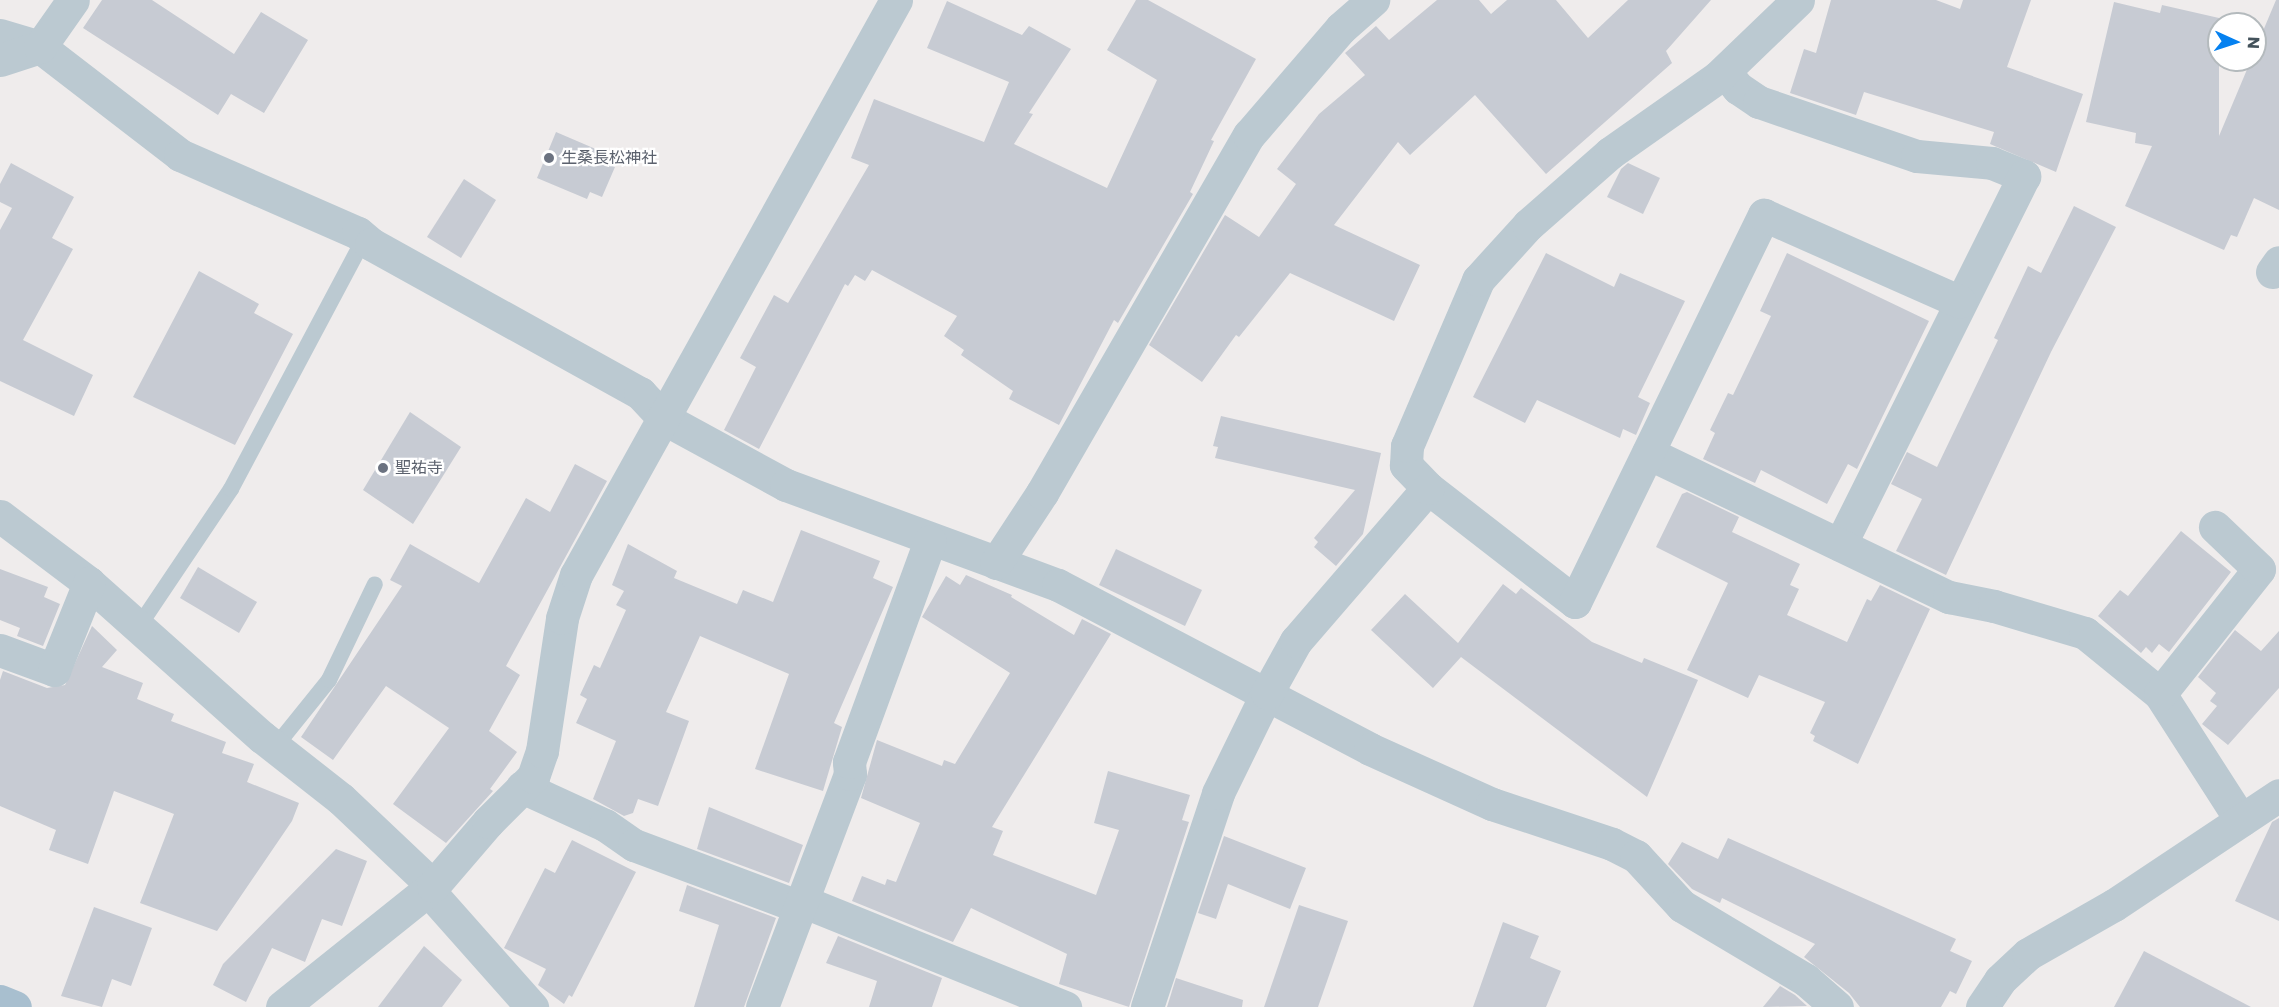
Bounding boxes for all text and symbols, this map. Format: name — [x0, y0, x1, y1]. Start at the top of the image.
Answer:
north arrow — [2207, 12, 2267, 72]
text: N — [2242, 36, 2265, 49]
place label: 生桑長松神社 — [561, 148, 657, 168]
marker: 生桑長松神社 — [542, 151, 556, 165]
place label: 聖祐寺 — [395, 458, 443, 478]
marker: 聖祐寺 — [376, 461, 390, 475]

